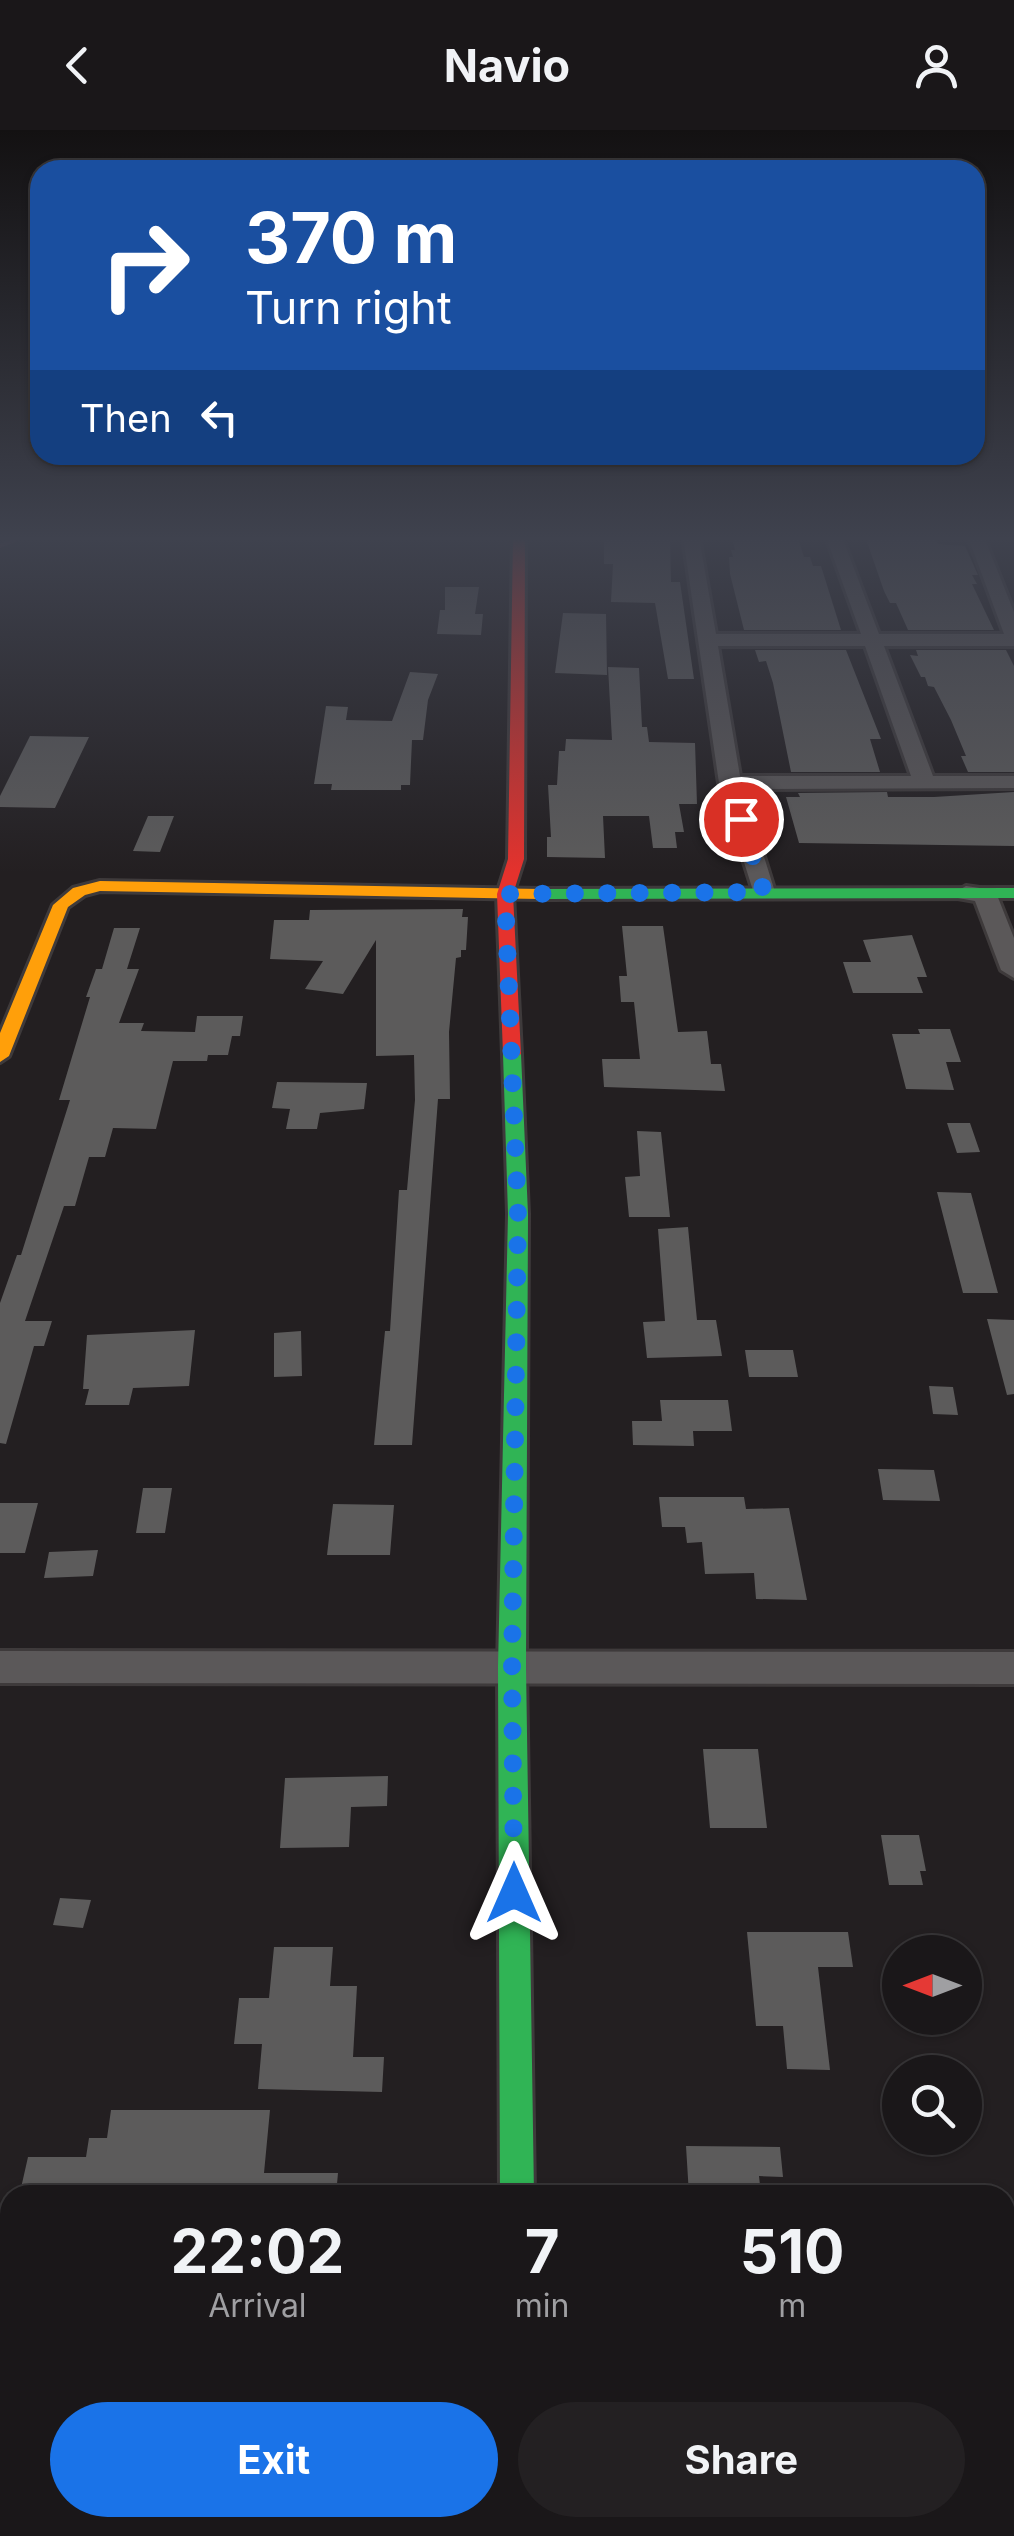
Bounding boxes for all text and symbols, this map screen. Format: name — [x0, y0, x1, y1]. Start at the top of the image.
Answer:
icon: back — [50, 38, 105, 93]
text: Navio — [444, 38, 570, 93]
icon: person — [909, 38, 964, 93]
text: 370 m — [245, 195, 457, 280]
icon: right — [80, 200, 210, 330]
text: Turn right — [245, 280, 452, 335]
icon: left — [192, 390, 247, 445]
text: Then — [80, 395, 172, 441]
pin — [699, 777, 784, 862]
icon: arrive — [714, 792, 769, 847]
position arrow — [462, 1841, 566, 1945]
north arrow — [882, 1935, 982, 2035]
map controls — [882, 1935, 982, 2155]
button: search — [882, 2055, 982, 2155]
text: 22:02 — [170, 2215, 344, 2287]
text: 7 — [525, 2215, 560, 2287]
text: 510 — [740, 2215, 845, 2287]
text: Arrival — [208, 2286, 307, 2325]
text: min — [515, 2286, 569, 2325]
text: m — [778, 2286, 806, 2325]
button: Exit — [50, 2402, 498, 2517]
button: Share — [518, 2402, 965, 2517]

